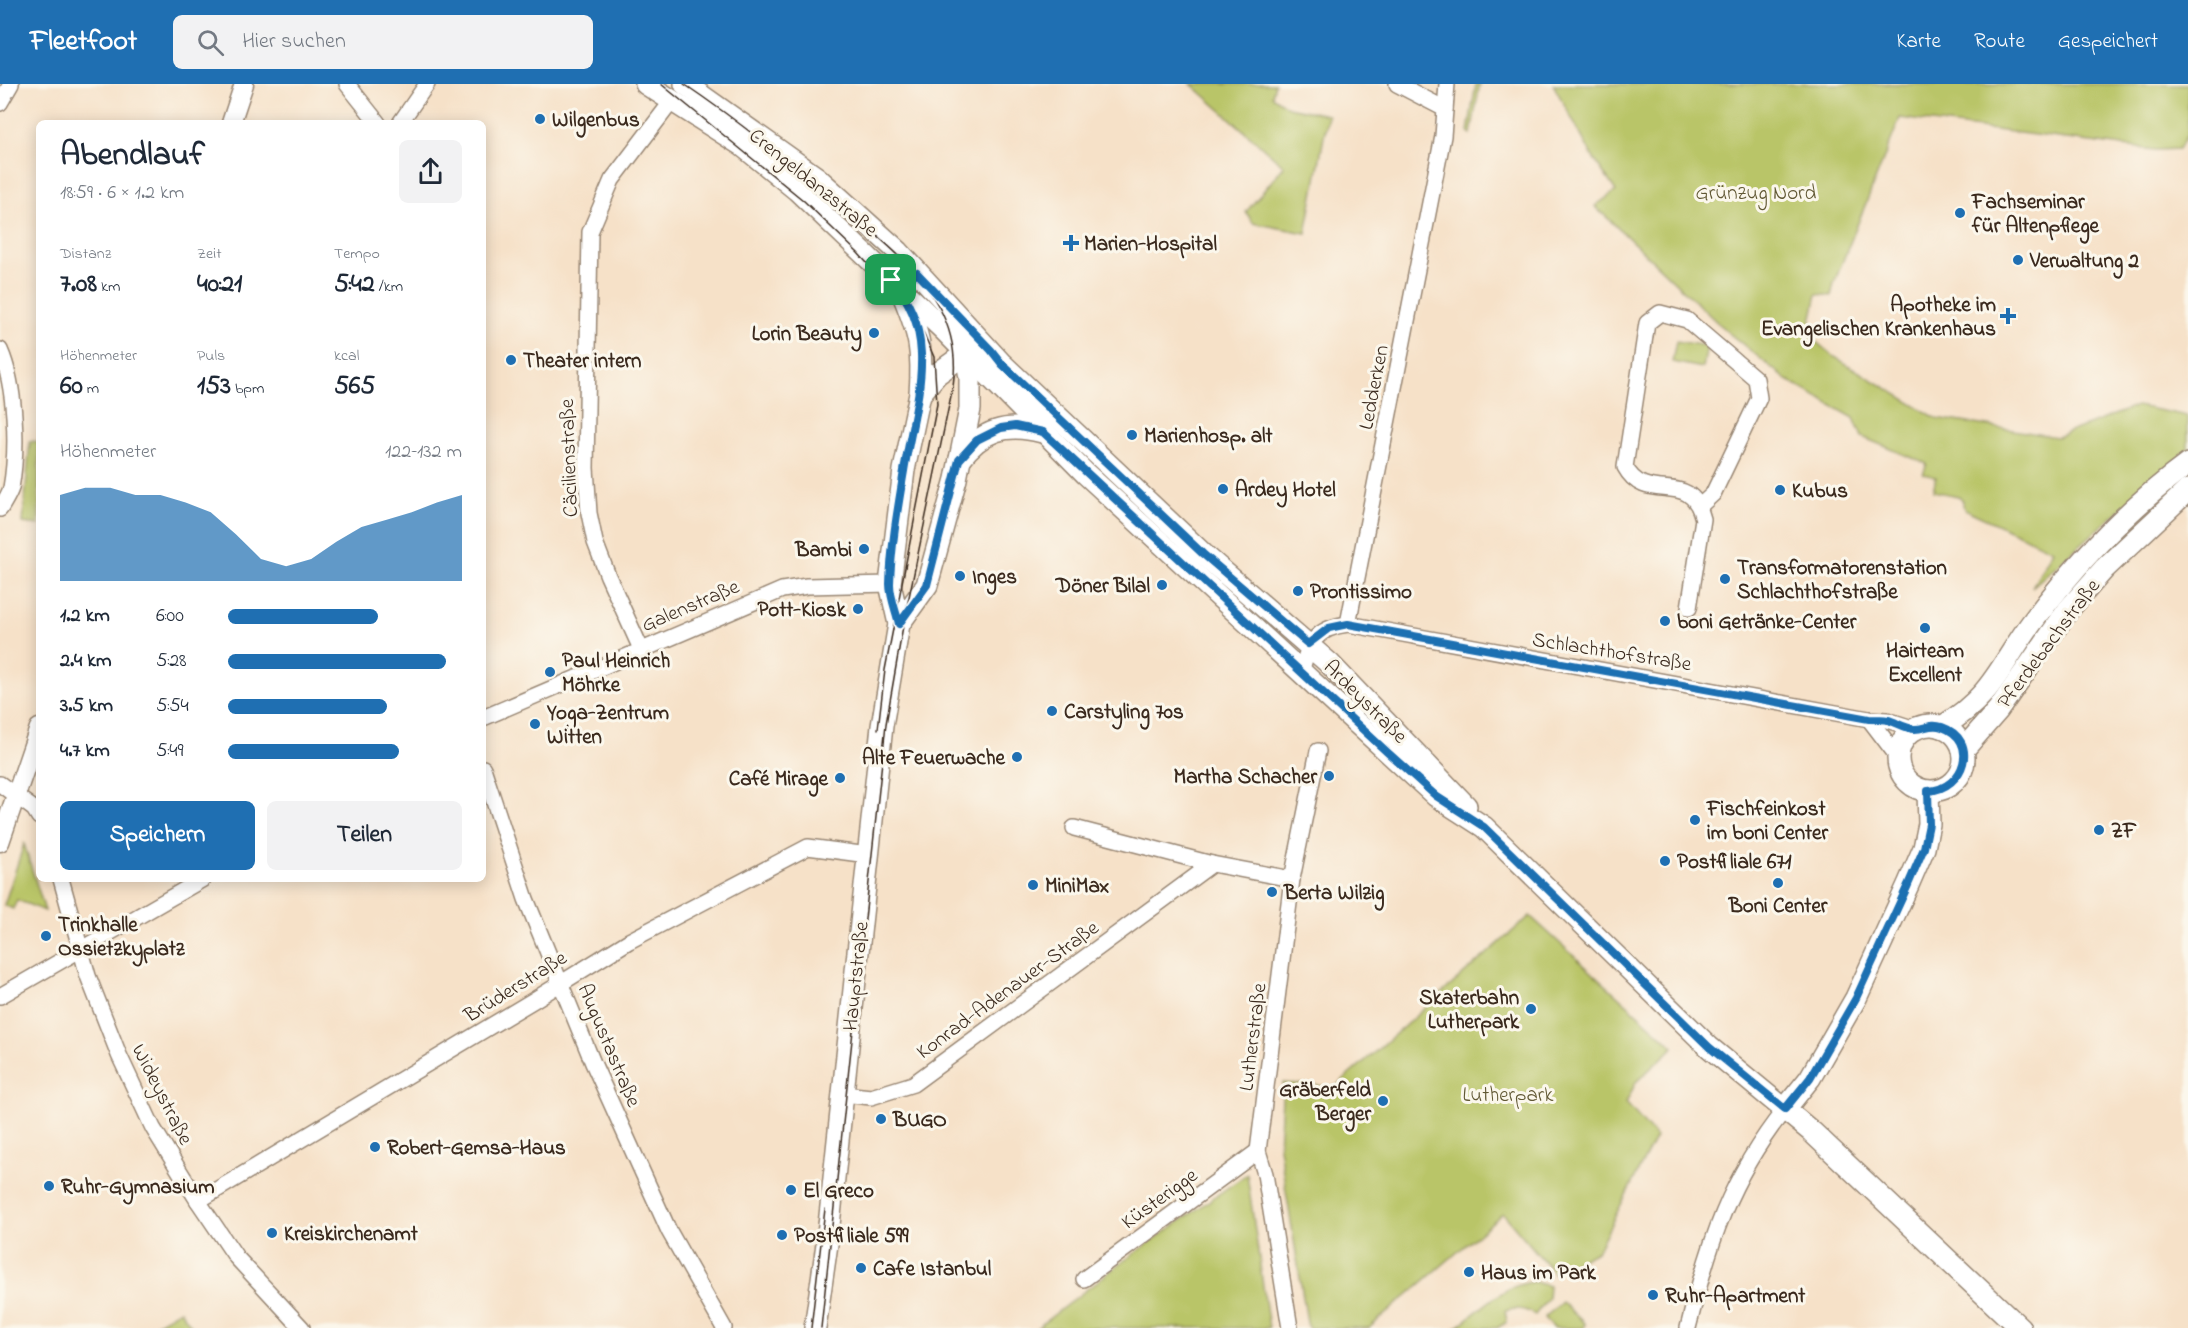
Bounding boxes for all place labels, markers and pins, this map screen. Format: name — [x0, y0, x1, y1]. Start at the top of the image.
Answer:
place label: Wilgenbus — [552, 106, 640, 138]
marker: Wilgenbus — [533, 112, 547, 126]
place label: Fachseminar für Altenpflege — [1971, 188, 2100, 244]
marker: Fachseminar für Altenpflege — [1953, 206, 1967, 220]
place label: Marien-Hospital — [1084, 230, 1217, 260]
marker: Marien-Hospital — [1062, 234, 1080, 252]
place label: Verwaltung 2 — [2029, 247, 2139, 279]
marker: Verwaltung 2 — [2011, 253, 2025, 267]
pin — [865, 254, 916, 305]
place label: Apotheke im Evangelischen Krankenhaus — [1761, 291, 1996, 347]
marker: Apotheke im Evangelischen Krankenhaus — [2001, 309, 2015, 323]
place label: Lorin Beauty — [752, 320, 862, 352]
marker: Lorin Beauty — [867, 326, 881, 340]
place label: Theater intern — [523, 347, 641, 377]
marker: Theater intern — [504, 353, 518, 367]
place label: Marienhosp. alt — [1144, 422, 1274, 452]
marker: Marienhosp. alt — [1125, 428, 1139, 442]
place label: Ardey Hotel — [1235, 476, 1336, 508]
place label: Kubus — [1792, 477, 1848, 507]
marker: Ardey Hotel — [1216, 482, 1230, 496]
marker: Kubus — [1773, 483, 1787, 497]
place label: Bambi — [794, 536, 852, 566]
marker: Bambi — [857, 542, 871, 556]
place label: Transformatorenstation Schlachthofstraße — [1737, 554, 1947, 608]
place label: Inges — [972, 563, 1017, 595]
marker: Inges — [953, 569, 967, 583]
place label: Döner Bilal — [1055, 572, 1150, 602]
marker: Transformatorenstation Schlachthofstraße — [1718, 572, 1732, 586]
marker: Döner Bilal — [1155, 578, 1169, 592]
place label: Prontissimo — [1310, 578, 1412, 608]
marker: Prontissimo — [1291, 584, 1305, 598]
place label: Pott-Kiosk — [757, 596, 847, 626]
marker: Pott-Kiosk — [851, 602, 865, 616]
place label: boni Getränke-Center — [1677, 608, 1857, 638]
marker: boni Getränke-Center — [1658, 614, 1672, 628]
marker: Hairteam Excellent — [1918, 621, 1932, 635]
place label: Hairteam Excellent — [1886, 637, 1964, 691]
place label: Paul Heinrich Möhrke — [562, 647, 670, 701]
marker: Paul Heinrich Möhrke — [543, 665, 557, 679]
place label: Carstyling 70s — [1064, 698, 1184, 730]
place label: Yoga-Zentrum Witten — [546, 699, 669, 753]
marker: Carstyling 70s — [1045, 704, 1059, 718]
marker: Yoga-Zentrum Witten — [528, 717, 542, 731]
place label: Alte Feuerwache — [862, 744, 1006, 774]
marker: Alte Feuerwache — [1010, 750, 1024, 764]
place label: Martha Schacher — [1173, 763, 1317, 793]
place label: Café Mirage — [729, 765, 829, 797]
marker: Martha Schacher — [1322, 769, 1336, 783]
marker: Café Mirage — [833, 771, 847, 785]
place label: Fischfeinkost im boni Center — [1706, 795, 1828, 849]
marker: Fischfeinkost im boni Center — [1688, 813, 1702, 827]
place label: ZF — [2111, 817, 2137, 847]
marker: ZF — [2092, 823, 2106, 837]
place label: Postfiliale 671 — [1677, 848, 1792, 878]
marker: Postfiliale 671 — [1658, 854, 1672, 868]
place label: MiniMax — [1045, 872, 1109, 902]
marker: Boni Center — [1771, 876, 1785, 890]
marker: MiniMax — [1026, 878, 1040, 892]
place label: Berta Wilzig — [1283, 879, 1384, 911]
marker: Berta Wilzig — [1265, 885, 1279, 899]
place label: Boni Center — [1728, 892, 1828, 922]
place label: Trinkhalle Ossietzkyplatz — [58, 911, 186, 967]
marker: Trinkhalle Ossietzkyplatz — [39, 929, 53, 943]
place label: Skaterbahn Lutherpark — [1419, 984, 1520, 1038]
marker: Skaterbahn Lutherpark — [1524, 1002, 1538, 1016]
place label: Gräberfeld Berger — [1279, 1076, 1371, 1132]
marker: Gräberfeld Berger — [1376, 1094, 1390, 1108]
place label: BUGO — [892, 1106, 947, 1136]
marker: BUGO — [874, 1112, 888, 1126]
place label: Robert-Gemsa-Haus — [387, 1134, 566, 1164]
marker: Robert-Gemsa-Haus — [368, 1140, 382, 1154]
place label: Ruhr-Gymnasium — [61, 1173, 214, 1205]
place label: El Greco — [803, 1177, 874, 1207]
marker: Ruhr-Gymnasium — [42, 1179, 56, 1193]
marker: El Greco — [784, 1183, 798, 1197]
place label: Kreiskirchenamt — [284, 1220, 419, 1250]
place label: Postfiliale 599 — [794, 1222, 909, 1252]
marker: Kreiskirchenamt — [265, 1226, 279, 1240]
marker: Postfiliale 599 — [775, 1228, 789, 1242]
place label: Cafe Istanbul — [873, 1255, 992, 1285]
place label: Haus im Park — [1481, 1259, 1597, 1289]
marker: Cafe Istanbul — [854, 1261, 868, 1275]
marker: Haus im Park — [1462, 1265, 1476, 1279]
place label: Ruhr-Apartment — [1665, 1282, 1806, 1312]
marker: Ruhr-Apartment — [1646, 1288, 1660, 1302]

